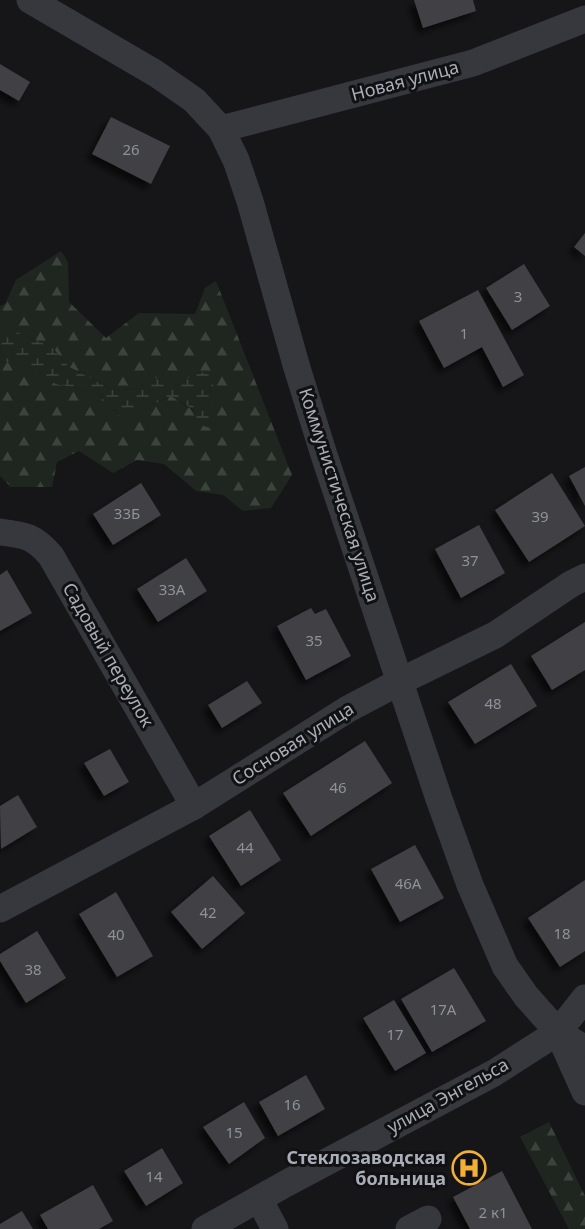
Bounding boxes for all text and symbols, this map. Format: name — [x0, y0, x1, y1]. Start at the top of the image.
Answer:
street label: Новая улица — [348, 54, 461, 106]
house number: 26 — [122, 139, 140, 159]
house number: 3 — [514, 286, 522, 306]
house number: 1 — [460, 323, 468, 343]
street label: Коммунистическая улица — [294, 385, 386, 605]
house number: 33Б — [114, 503, 140, 523]
house number: 39 — [531, 506, 549, 526]
house number: 37 — [461, 550, 479, 570]
street label: Садовый переулок — [58, 578, 160, 731]
house number: 33А — [159, 579, 186, 599]
house number: 35 — [305, 630, 323, 650]
house number: 48 — [484, 693, 502, 713]
street label: Сосновая улица — [227, 696, 358, 790]
house number: 46 — [329, 777, 347, 797]
house number: 44 — [236, 837, 254, 857]
house number: 46А — [395, 873, 422, 893]
house number: 42 — [199, 902, 217, 922]
house number: 18 — [553, 923, 571, 943]
house number: 40 — [107, 924, 125, 944]
house number: 38 — [24, 959, 42, 979]
house number: 17А — [430, 999, 457, 1019]
house number: 17 — [386, 1024, 404, 1044]
street label: улица Энгельса — [383, 1052, 512, 1138]
house number: 16 — [283, 1094, 301, 1114]
house number: 15 — [225, 1122, 243, 1142]
place label: Стеклозаводская больница — [287, 1145, 446, 1190]
hospital icon: Стеклозаводская больница — [451, 1150, 487, 1186]
house number: 14 — [145, 1166, 163, 1186]
house number: 2 к1 — [478, 1202, 508, 1222]

